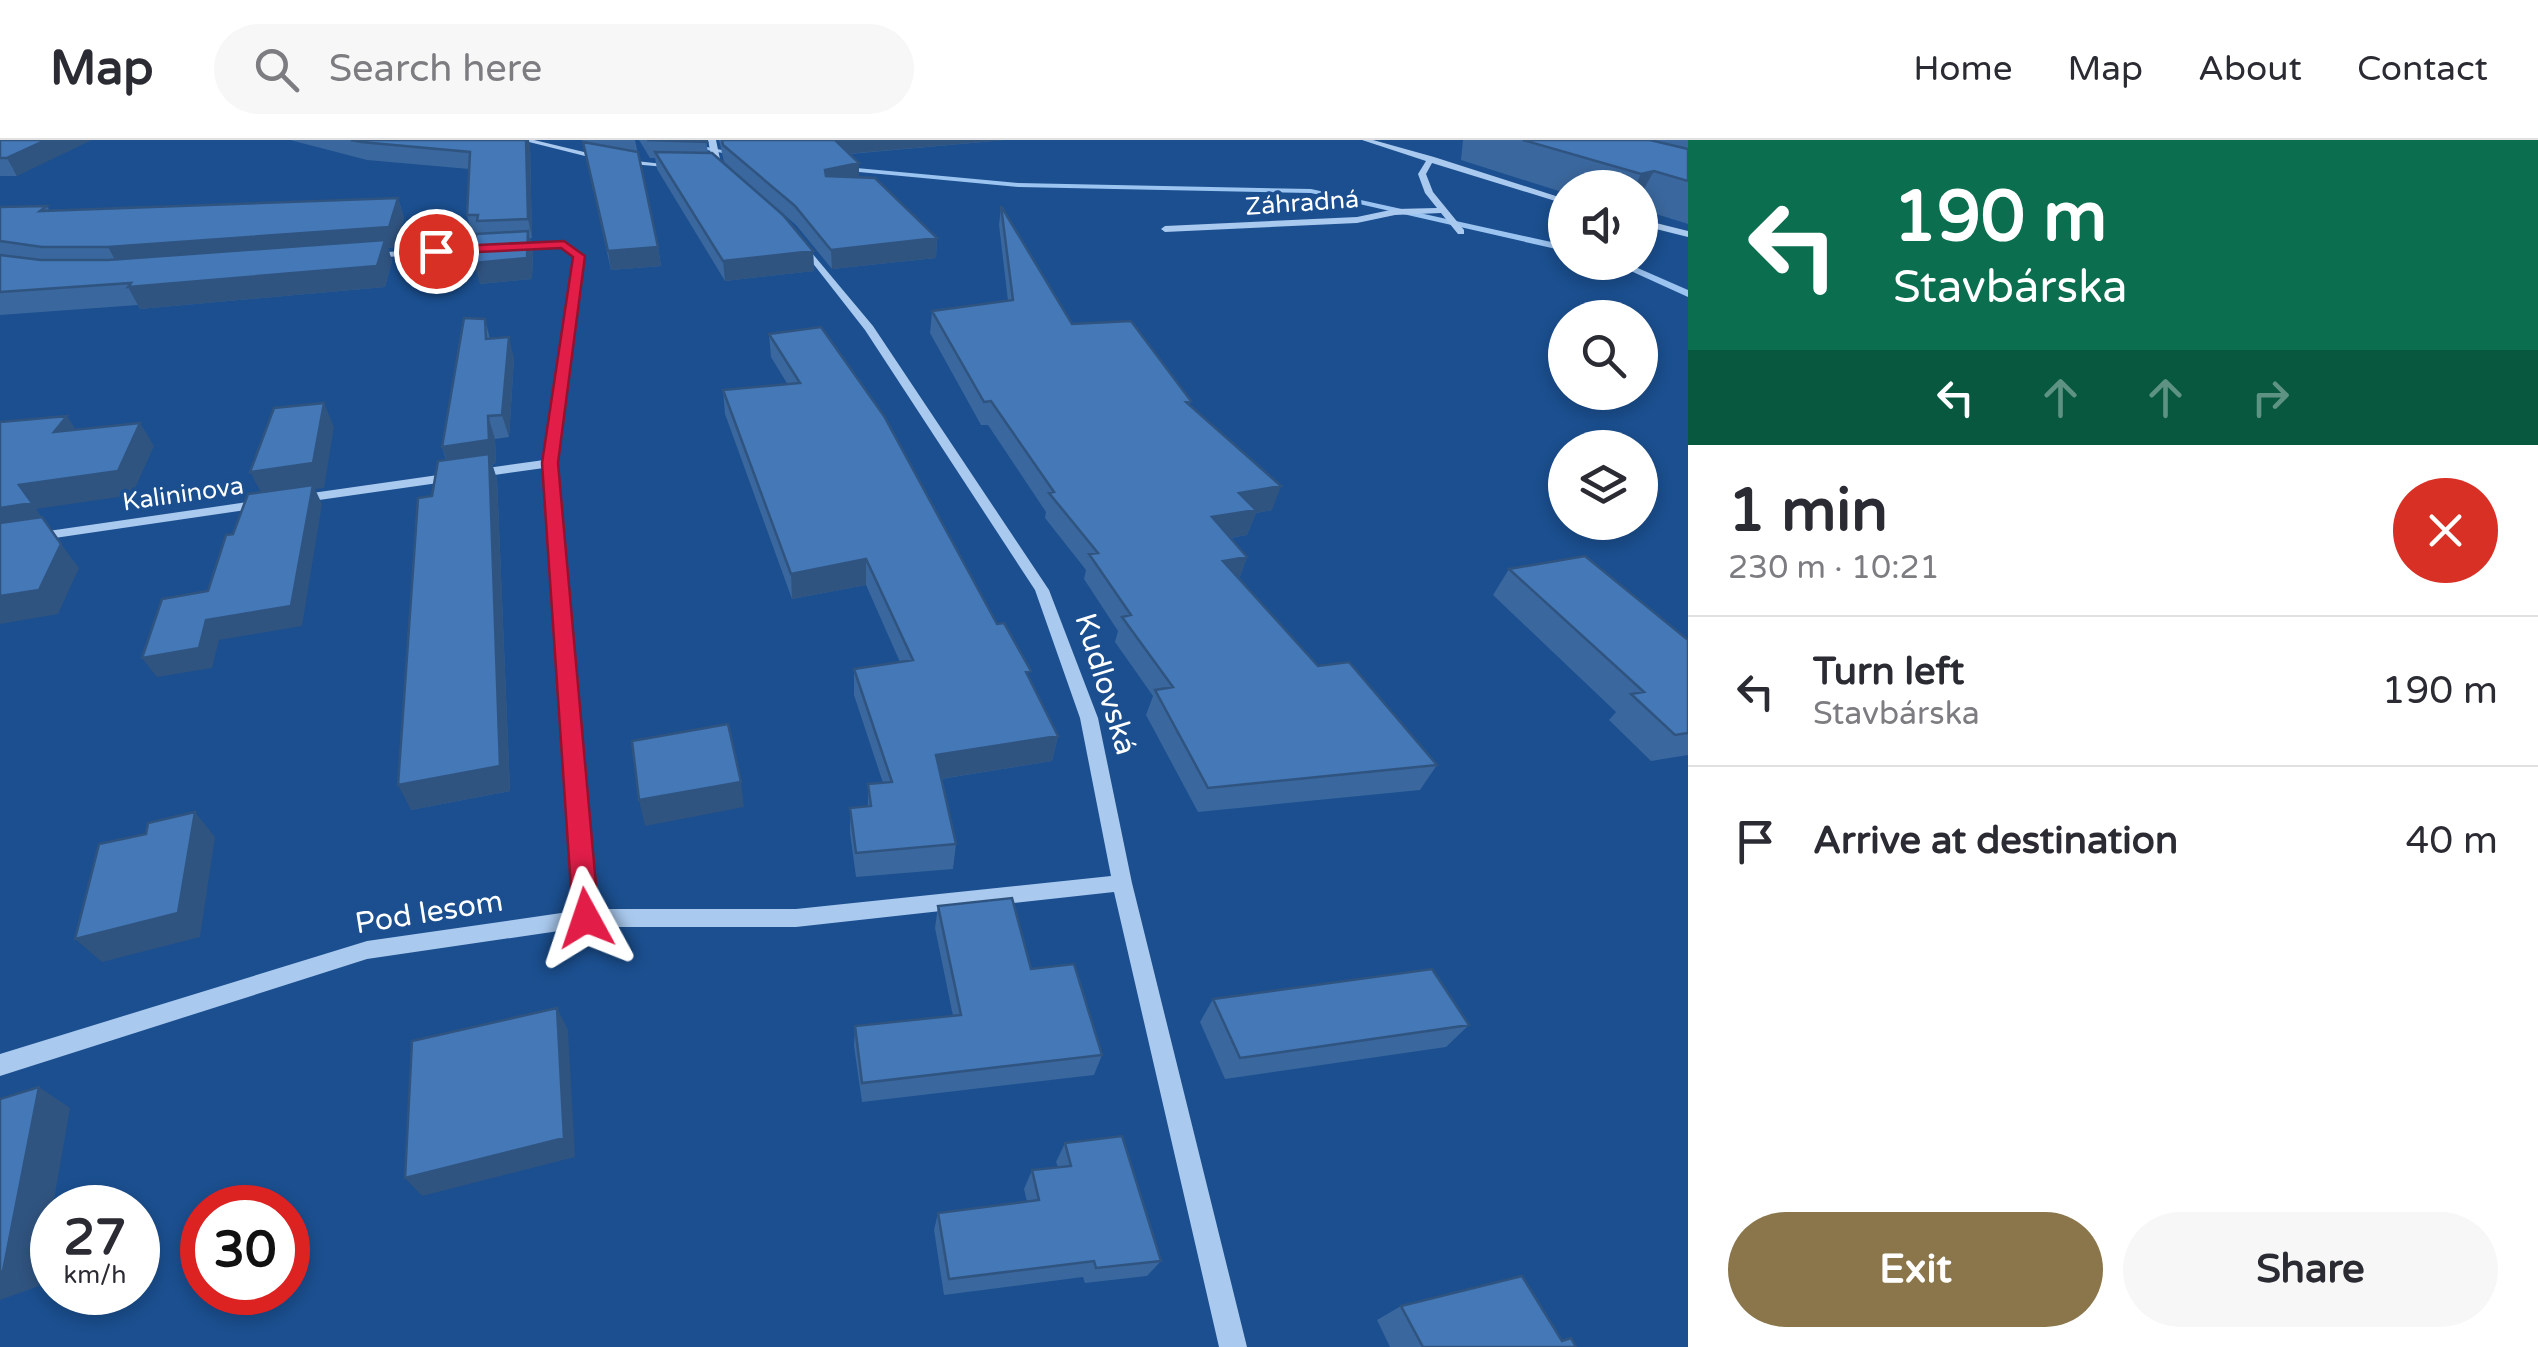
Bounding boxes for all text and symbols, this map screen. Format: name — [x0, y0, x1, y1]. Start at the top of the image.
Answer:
search box — [214, 24, 914, 114]
text: Map — [50, 40, 154, 98]
icon: search — [249, 42, 304, 97]
text: Search here — [329, 46, 542, 92]
text: Home — [1913, 48, 2012, 90]
text: Map — [2067, 48, 2143, 90]
text: About — [2198, 48, 2302, 90]
text: Contact — [2357, 48, 2488, 90]
map controls — [1548, 170, 1658, 540]
button: sound — [1548, 170, 1658, 280]
text: 190 m — [1893, 176, 2107, 260]
icon: left — [1728, 180, 1858, 310]
street label: Záhradná — [1244, 184, 1360, 222]
pin — [394, 209, 479, 294]
icon: arrive — [409, 224, 464, 279]
text: Stavbárska — [1893, 261, 2128, 315]
button: search — [1548, 300, 1658, 410]
icon: left — [1928, 370, 1983, 425]
icon: ahead — [2033, 370, 2088, 425]
icon: ahead — [2138, 370, 2193, 425]
icon: right — [2243, 370, 2298, 425]
button: layers — [1548, 430, 1658, 540]
street label: Kalininova — [121, 471, 246, 517]
text: 1 min — [1728, 475, 1888, 547]
button: close — [2393, 478, 2498, 583]
text: 230 m · 10:21 — [1728, 549, 1940, 587]
street label: Kudlovská — [1066, 609, 1145, 759]
text: Turn left — [1813, 649, 1964, 695]
icon: left — [1728, 664, 1783, 719]
text: 190 m — [2382, 668, 2498, 714]
text: Stavbárska — [1813, 695, 1980, 733]
icon: arrive — [1728, 814, 1783, 869]
text: Arrive at destination — [1813, 818, 2178, 864]
text: 40 m — [2406, 818, 2498, 864]
position arrow — [534, 866, 638, 970]
street label: Pod lesom — [352, 883, 506, 942]
speed limit sign: 30 — [180, 1185, 310, 1315]
text: 27 — [64, 1208, 126, 1268]
button: Exit — [1728, 1212, 2103, 1327]
button: Share — [2123, 1212, 2498, 1327]
text: km/h — [64, 1260, 126, 1290]

